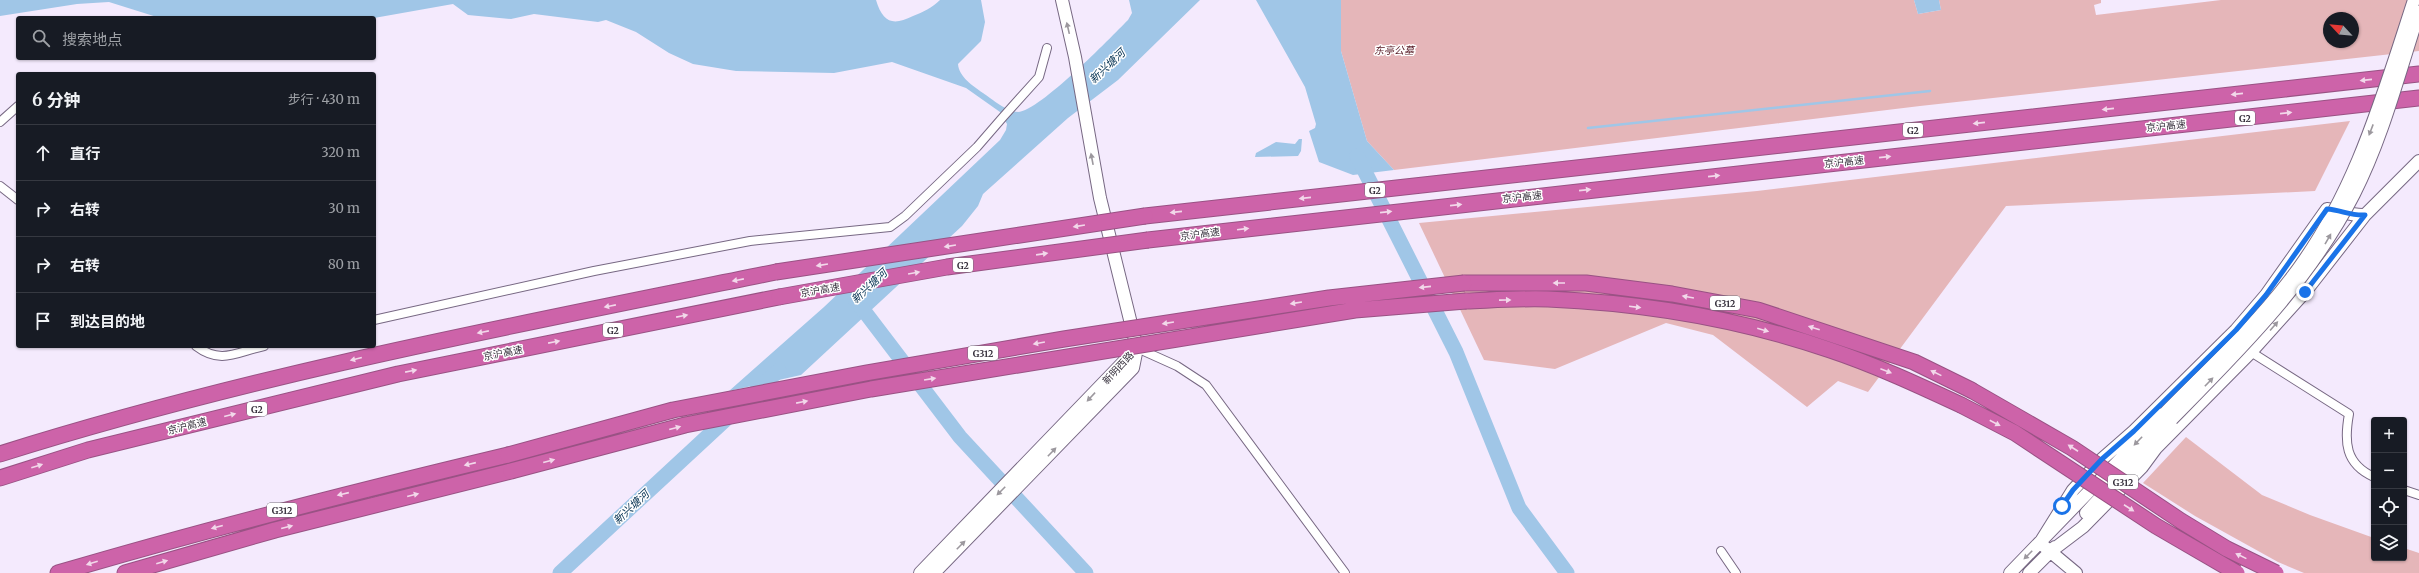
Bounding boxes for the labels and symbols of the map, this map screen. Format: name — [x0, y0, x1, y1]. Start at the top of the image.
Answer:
north arrow — [2323, 12, 2359, 48]
one-way arrow — [1065, 22, 1071, 35]
park label: 东亭公墓 — [1374, 44, 1416, 57]
water label: 新兴塘河 — [1086, 45, 1129, 86]
one-way arrow — [2360, 77, 2372, 83]
one-way arrow — [2231, 91, 2243, 97]
one-way arrow — [2102, 105, 2114, 112]
one-way arrow — [2280, 110, 2293, 116]
road number: G2 — [2235, 111, 2255, 125]
street label: 京沪高速 — [2145, 117, 2187, 135]
one-way arrow — [1973, 120, 1985, 126]
road number: G2 — [1903, 123, 1923, 137]
one-way arrow — [2367, 124, 2373, 136]
one-way arrow — [1089, 153, 1095, 166]
street label: 京沪高速 — [1823, 153, 1865, 171]
one-way arrow — [1879, 154, 1891, 160]
one-way arrow — [1708, 173, 1720, 179]
road number: G2 — [1365, 183, 1385, 197]
one-way arrow — [1579, 187, 1591, 194]
street label: 京沪高速 — [1501, 188, 1543, 206]
one-way arrow — [1299, 195, 1311, 201]
one-way arrow — [1450, 201, 1462, 208]
one-way arrow — [1170, 209, 1182, 215]
one-way arrow — [1380, 209, 1392, 215]
one-way arrow — [1073, 223, 1085, 229]
street label: 京沪高速 — [1179, 225, 1221, 243]
one-way arrow — [1237, 226, 1249, 232]
one-way arrow — [2325, 233, 2332, 245]
one-way arrow — [944, 243, 956, 249]
one-way arrow — [1036, 251, 1048, 257]
road number: G2 — [953, 258, 973, 272]
one-way arrow — [816, 262, 828, 268]
water label: 新兴塘河 — [848, 265, 891, 306]
one-way arrow — [908, 270, 920, 276]
one-way arrow — [731, 278, 744, 284]
street label: 京沪高速 — [799, 280, 841, 300]
one-way arrow — [1552, 280, 1565, 286]
route end — [2296, 283, 2314, 301]
one-way arrow — [1419, 284, 1431, 291]
one-way arrow — [1682, 293, 1694, 299]
road number: G312 — [1710, 296, 1740, 310]
one-way arrow — [1499, 297, 1512, 303]
one-way arrow — [1290, 300, 1302, 306]
one-way arrow — [604, 303, 616, 309]
one-way arrow — [1629, 304, 1641, 310]
one-way arrow — [676, 313, 688, 319]
one-way arrow — [1162, 320, 1174, 326]
one-way arrow — [2269, 322, 2278, 331]
road number: G2 — [603, 323, 623, 337]
one-way arrow — [1808, 325, 1820, 331]
one-way arrow — [1756, 328, 1769, 334]
one-way arrow — [477, 329, 489, 335]
one-way arrow — [548, 339, 561, 345]
one-way arrow — [1033, 340, 1045, 346]
street label: 京沪高速 — [482, 343, 524, 363]
road number: G312 — [968, 346, 998, 360]
street label: 新明西路 — [1100, 349, 1136, 387]
one-way arrow — [349, 357, 362, 363]
one-way arrow — [405, 368, 417, 374]
one-way arrow — [1880, 369, 1892, 375]
one-way arrow — [1930, 370, 1942, 376]
one-way arrow — [924, 376, 936, 382]
one-way arrow — [2204, 377, 2214, 387]
one-way arrow — [1086, 392, 1096, 402]
one-way arrow — [796, 399, 808, 405]
road number: G2 — [247, 402, 267, 416]
one-way arrow — [225, 412, 237, 418]
street label: 京沪高速 — [166, 415, 208, 437]
one-way arrow — [1990, 420, 2001, 427]
one-way arrow — [669, 425, 681, 431]
one-way arrow — [2133, 436, 2143, 446]
one-way arrow — [2067, 445, 2078, 452]
one-way arrow — [1047, 447, 1057, 457]
one-way arrow — [543, 458, 555, 464]
one-way arrow — [463, 462, 476, 468]
one-way arrow — [31, 463, 43, 469]
road number: G312 — [2108, 475, 2138, 489]
water label: 新兴塘河 — [610, 486, 653, 527]
one-way arrow — [996, 486, 1006, 496]
one-way arrow — [337, 491, 349, 497]
one-way arrow — [407, 492, 419, 498]
route start — [2053, 497, 2071, 515]
road number: G312 — [267, 503, 297, 517]
one-way arrow — [2124, 504, 2134, 512]
one-way arrow — [281, 523, 293, 529]
one-way arrow — [211, 524, 223, 530]
one-way arrow — [956, 540, 966, 550]
one-way arrow — [2023, 550, 2033, 560]
one-way arrow — [2235, 553, 2247, 559]
one-way arrow — [156, 559, 168, 565]
one-way arrow — [86, 560, 98, 566]

